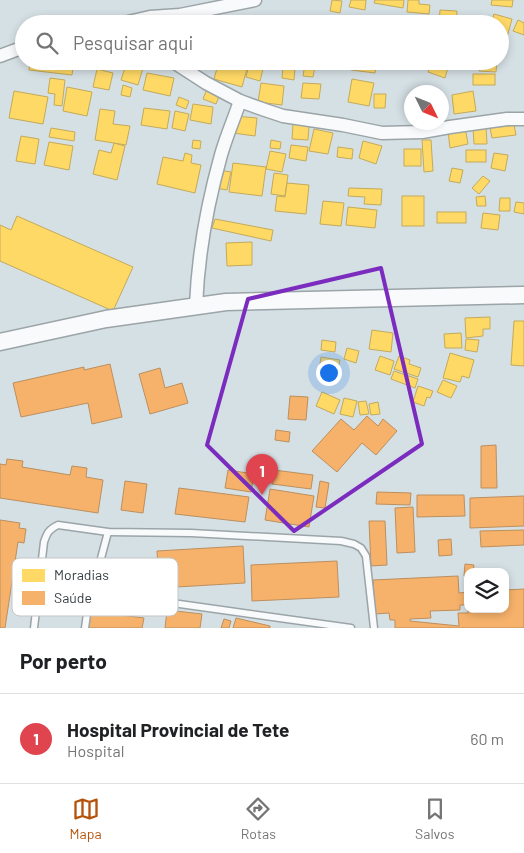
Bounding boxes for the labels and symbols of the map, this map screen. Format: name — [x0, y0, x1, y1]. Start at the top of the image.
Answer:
north arrow — [404, 85, 449, 130]
your location — [316, 360, 342, 386]
pin: 1 — [246, 454, 278, 495]
legend — [12, 558, 178, 616]
text: Moradias — [54, 566, 109, 583]
text: Saúde — [54, 589, 92, 606]

